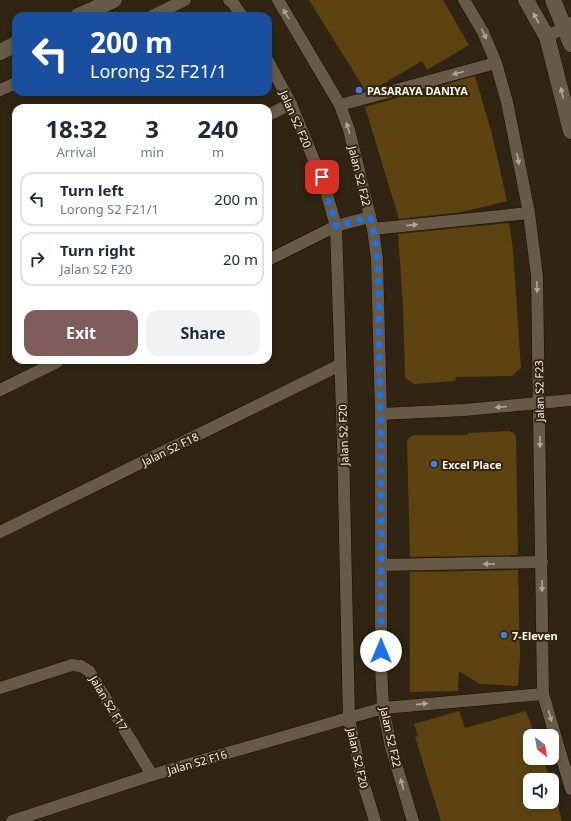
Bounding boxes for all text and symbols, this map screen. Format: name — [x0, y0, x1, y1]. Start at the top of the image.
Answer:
one-way arrow — [283, 8, 290, 20]
one-way arrow — [533, 12, 540, 24]
text: 200 m — [90, 23, 173, 61]
icon: left — [24, 28, 76, 80]
one-way arrow — [480, 28, 487, 40]
text: Lorong S2 F21/1 — [90, 59, 227, 83]
one-way arrow — [452, 70, 464, 76]
place label: PASARAYA DANIYA — [367, 83, 468, 98]
marker: PASARAYA DANIYA — [354, 85, 364, 95]
street label: Jalan S2 F20 — [276, 87, 315, 150]
one-way arrow — [559, 87, 565, 99]
text: 18:32 — [45, 112, 107, 145]
text: 3 — [145, 112, 159, 145]
text: 240 — [197, 112, 239, 145]
one-way arrow — [345, 121, 351, 133]
text: Arrival — [56, 143, 96, 161]
text: min — [140, 143, 164, 161]
text: m — [212, 143, 224, 161]
street label: Jalan S2 F22 — [345, 143, 375, 208]
one-way arrow — [516, 153, 522, 165]
pin — [305, 160, 339, 194]
icon: arrive — [311, 166, 333, 188]
text: Turn left — [60, 180, 124, 200]
icon: left — [26, 188, 48, 210]
text: 200 m — [214, 189, 258, 209]
text: Lorong S2 F21/1 — [60, 200, 159, 218]
one-way arrow — [406, 221, 418, 228]
text: Turn right — [60, 240, 135, 260]
icon: right — [26, 248, 48, 270]
text: 20 m — [223, 249, 258, 269]
text: Jalan S2 F20 — [60, 260, 132, 278]
one-way arrow — [534, 281, 541, 293]
button: Exit — [24, 310, 138, 356]
button: Share — [146, 310, 260, 356]
street label: Jalan S2 F23 — [531, 360, 547, 423]
one-way arrow — [495, 403, 507, 410]
street label: Jalan S2 F20 — [334, 404, 352, 467]
street label: Jalan S2 F18 — [138, 429, 201, 470]
one-way arrow — [537, 436, 543, 449]
place label: Excel Place — [442, 457, 502, 472]
marker: Excel Place — [429, 459, 439, 469]
one-way arrow — [483, 560, 495, 567]
one-way arrow — [539, 580, 545, 593]
place label: 7-Eleven — [512, 628, 558, 643]
position arrow — [360, 630, 402, 672]
marker: 7-Eleven — [499, 630, 509, 640]
street label: Jalan S2 F17 — [86, 672, 131, 733]
one-way arrow — [416, 701, 428, 708]
street label: Jalan S2 F22 — [377, 704, 405, 769]
one-way arrow — [547, 710, 553, 722]
street label: Jalan S2 F20 — [344, 725, 372, 790]
north arrow — [523, 729, 559, 765]
map controls — [523, 729, 559, 809]
street label: Jalan S2 F16 — [164, 746, 229, 778]
button: sound — [523, 773, 559, 809]
one-way arrow — [399, 777, 405, 789]

